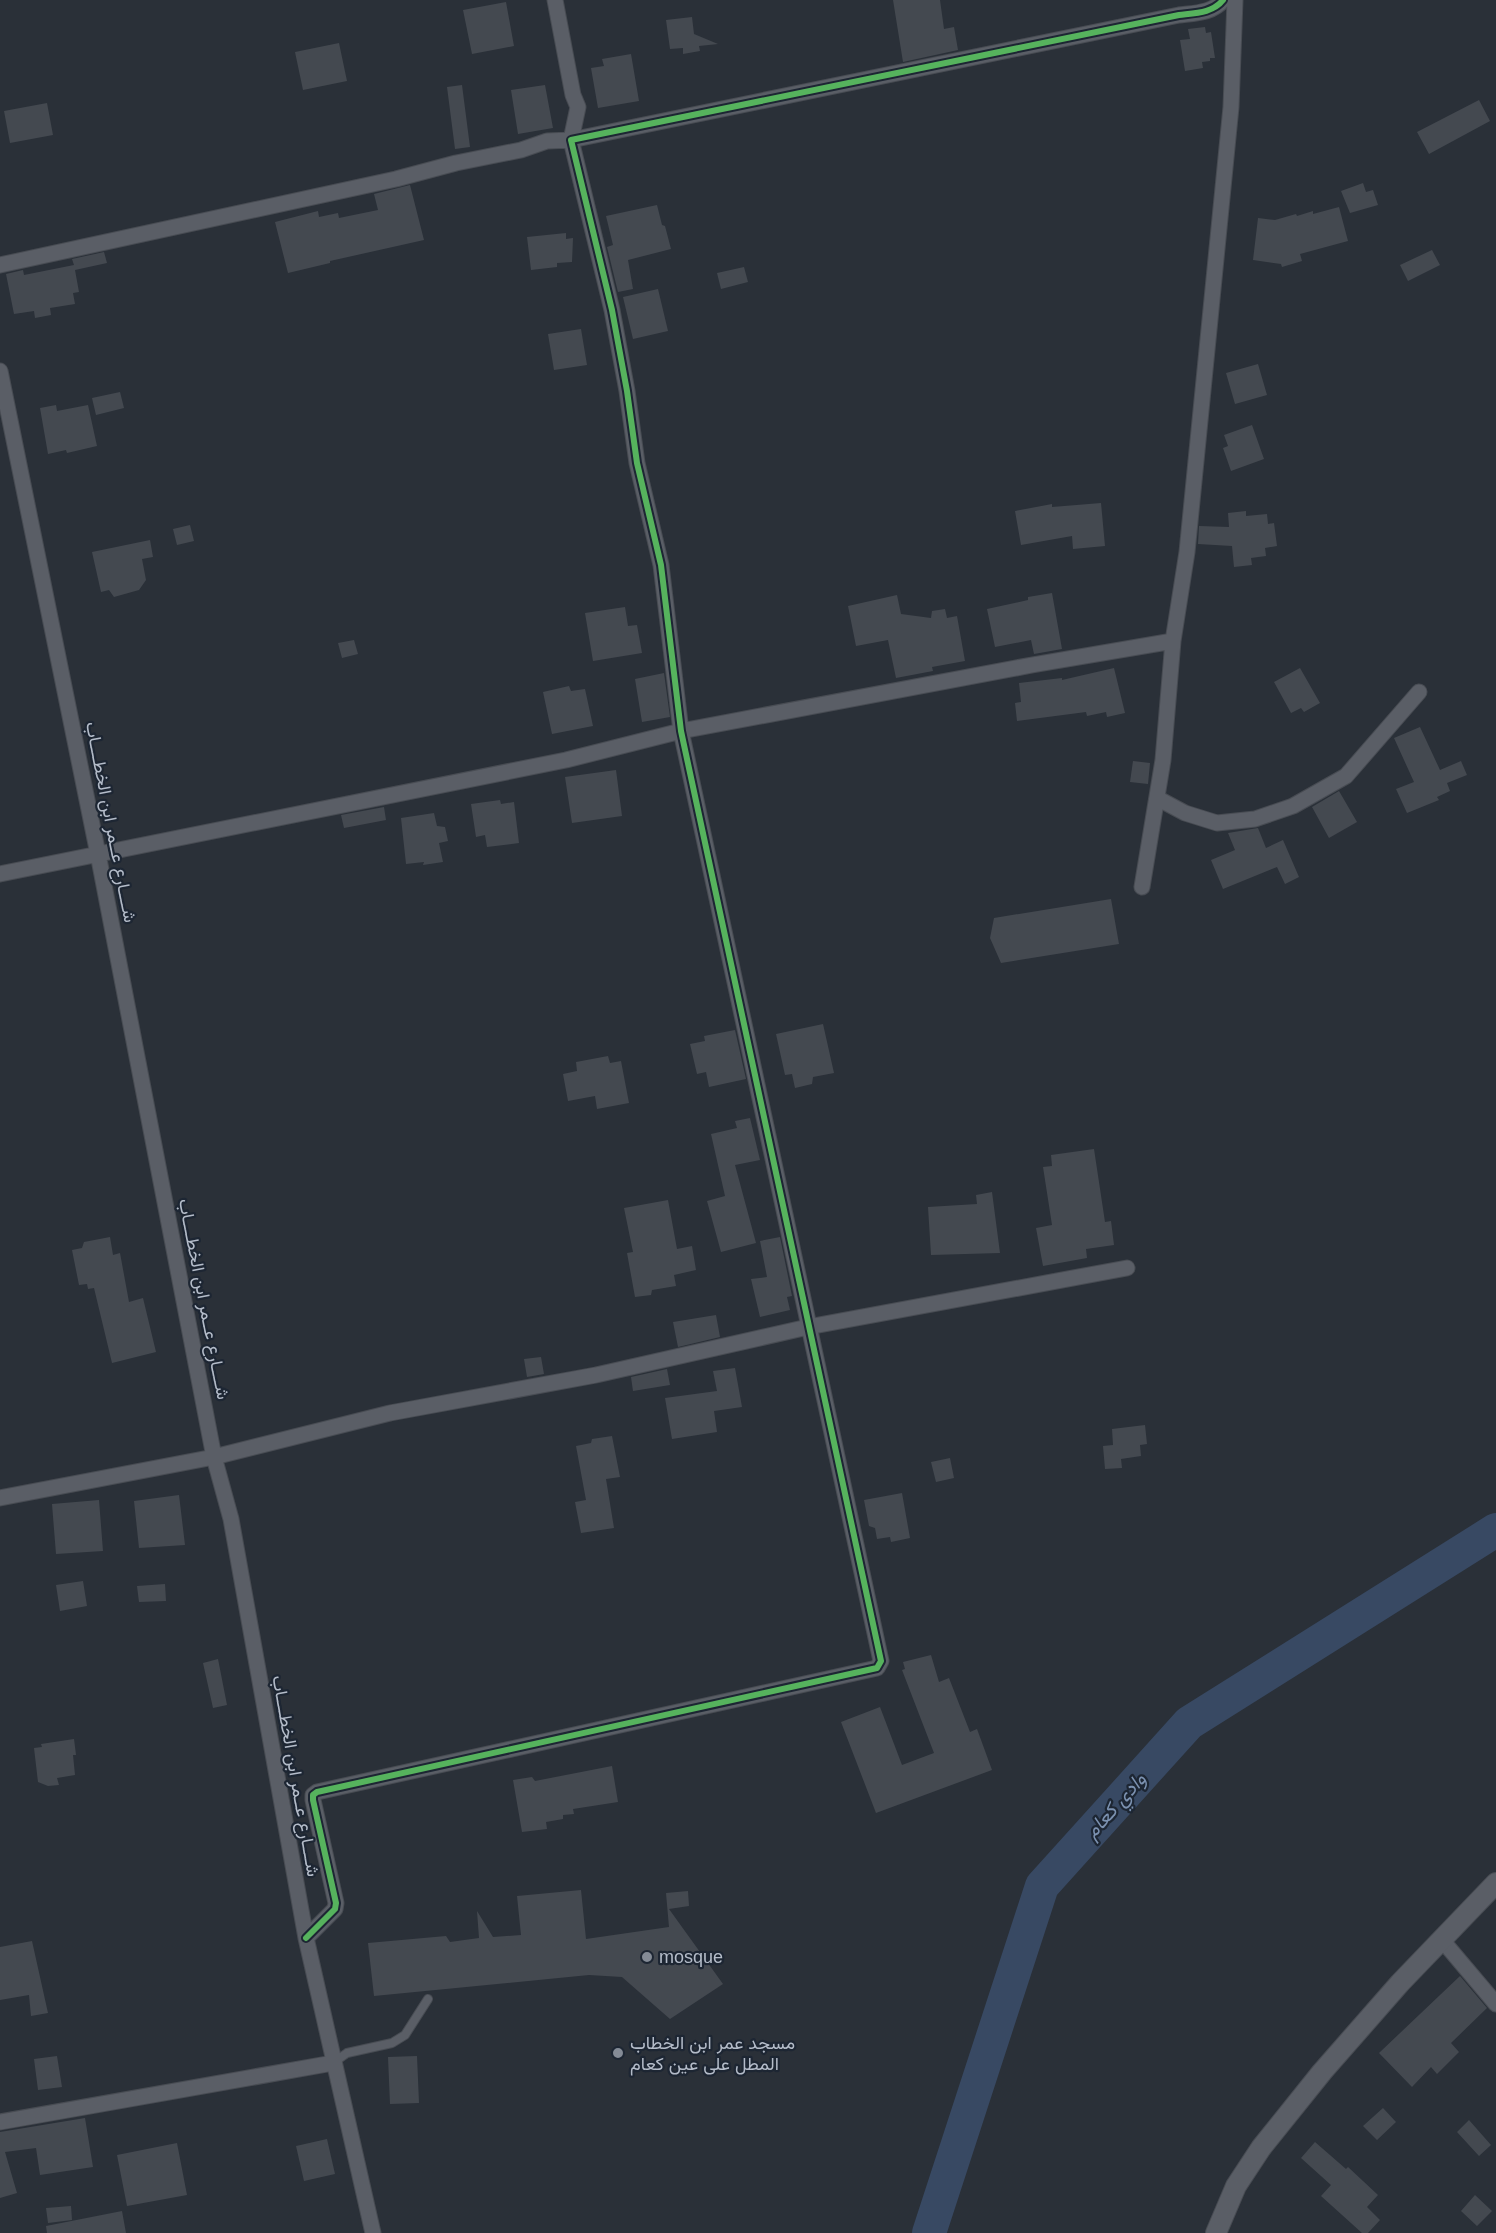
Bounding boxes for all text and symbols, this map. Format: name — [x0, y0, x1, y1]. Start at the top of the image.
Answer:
street label: شــــارع عــمر ابن الخطــــاب — [80, 720, 140, 925]
street label: شــــارع عــمر ابن الخطــــاب — [173, 1197, 233, 1402]
street label: شــــارع عــمر ابن الخطــــاب — [266, 1674, 324, 1879]
water label: وادي كعام — [1079, 1768, 1154, 1846]
place label: mosque — [659, 1947, 723, 1967]
marker: mosque — [640, 1950, 654, 1964]
place label: مسجد عمر ابن الخطاب المطل على عين كعام — [630, 2033, 795, 2076]
marker: مسجد عمر ابن الخطاب المطل على عين كعام — [611, 2046, 625, 2060]

